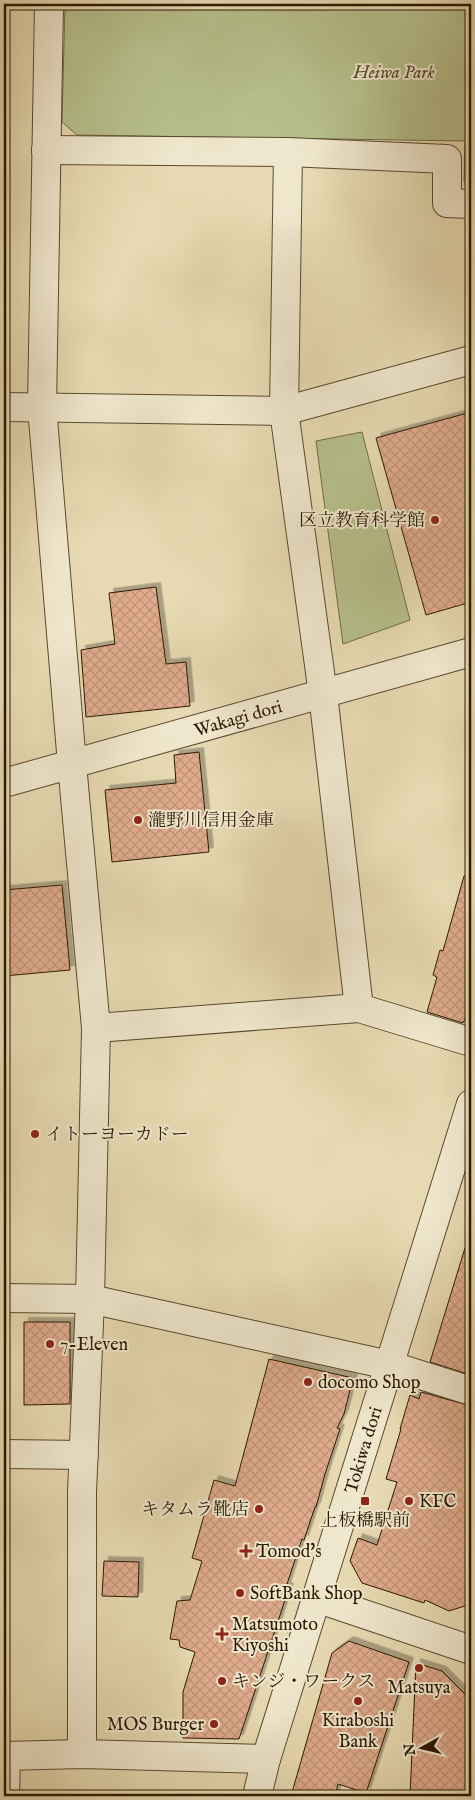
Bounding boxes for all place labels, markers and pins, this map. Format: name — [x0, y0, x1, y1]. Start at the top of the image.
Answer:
place label: 区立教育科学館 — [299, 510, 425, 533]
marker: 区立教育科学館 — [429, 514, 441, 526]
place label: 瀧野川信用金庫 — [148, 810, 274, 833]
marker: 瀧野川信用金庫 — [132, 814, 144, 826]
place label: イトーヨーカドー — [45, 1124, 189, 1147]
marker: イトーヨーカドー — [29, 1128, 41, 1140]
place label: 7-Eleven — [60, 1334, 129, 1357]
marker: 7-Eleven — [44, 1338, 56, 1350]
place label: docomo Shop — [318, 1372, 421, 1395]
marker: docomo Shop — [302, 1376, 314, 1388]
place label: KFC — [419, 1491, 456, 1514]
marker: 上板橋駅前 — [359, 1495, 371, 1507]
marker: KFC — [403, 1495, 415, 1507]
place label: キタムラ靴店 — [141, 1499, 249, 1522]
marker: キタムラ靴店 — [253, 1503, 265, 1515]
place label: 上板橋駅前 — [320, 1510, 410, 1533]
place label: Tomod's — [256, 1541, 322, 1564]
marker: Tomod's — [240, 1545, 252, 1557]
place label: SoftBank Shop — [250, 1583, 363, 1606]
marker: SoftBank Shop — [234, 1587, 246, 1599]
place label: Matsumoto Kiyoshi — [232, 1614, 318, 1658]
marker: Matsumoto Kiyoshi — [216, 1628, 228, 1640]
marker: Matsuya — [413, 1662, 425, 1674]
place label: キンジ・ワークス — [232, 1671, 375, 1694]
marker: キンジ・ワークス — [216, 1675, 228, 1687]
place label: Matsuya — [387, 1677, 451, 1700]
marker: Kiraboshi Bank — [352, 1695, 364, 1707]
place label: Kiraboshi Bank — [322, 1710, 394, 1754]
place label: MOS Burger — [107, 1714, 204, 1737]
marker: MOS Burger — [208, 1718, 220, 1730]

